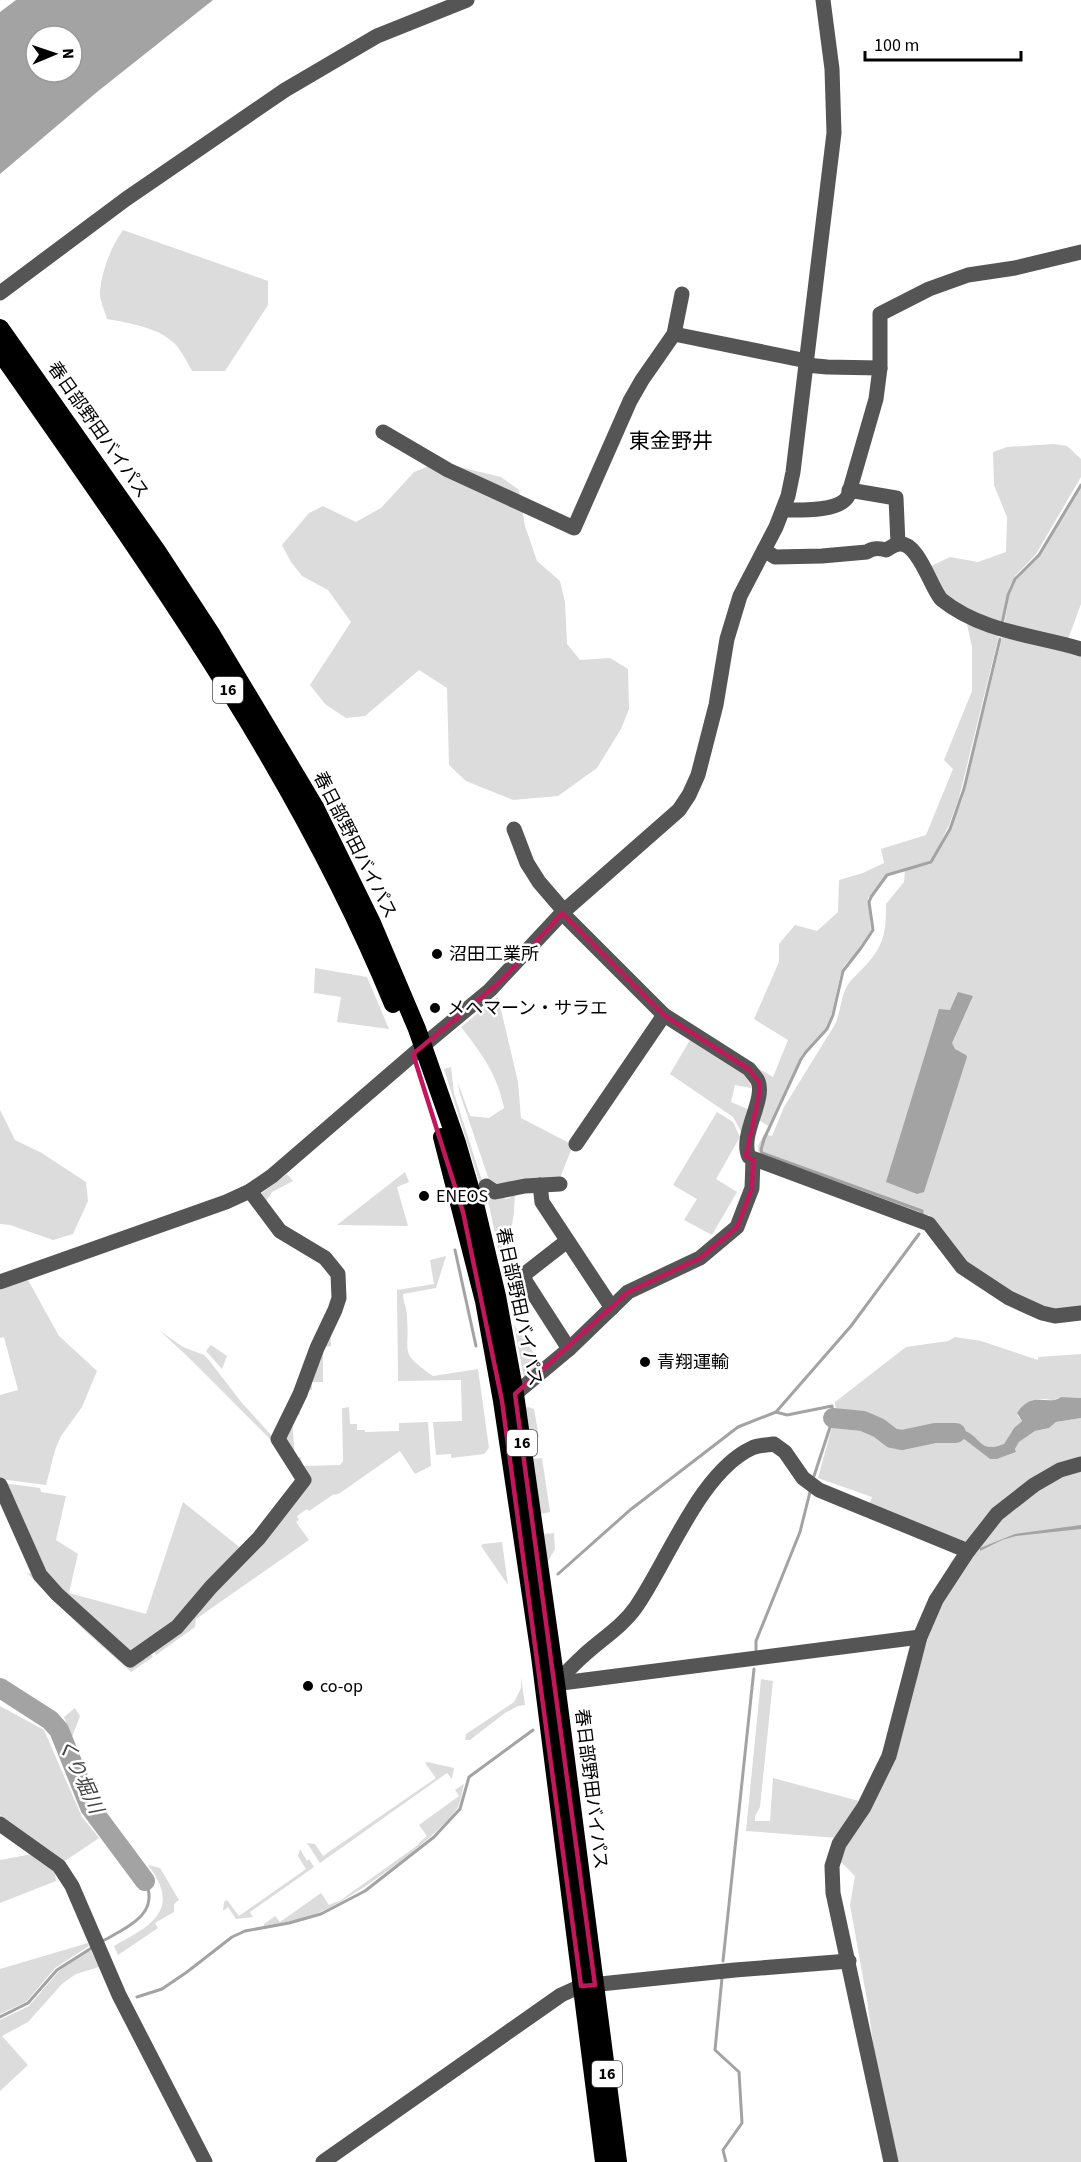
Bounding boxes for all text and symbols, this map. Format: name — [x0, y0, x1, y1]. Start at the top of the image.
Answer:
north arrow — [24, 24, 84, 84]
scale bar — [865, 24, 1021, 62]
text: 100 m — [874, 33, 919, 58]
text: N — [57, 48, 79, 59]
street label: 春日部野田バイパス — [41, 357, 155, 503]
district label: 東金野井 — [629, 426, 713, 456]
road number: 16 — [213, 677, 243, 703]
street label: 春日部野田バイパス — [307, 767, 403, 923]
place label: 沼田工業所 — [449, 942, 539, 967]
marker: 沼田工業所 — [430, 947, 444, 961]
place label: メヘマーン・サラエ — [447, 996, 608, 1021]
marker: メヘマーン・サラエ — [428, 1001, 442, 1015]
place label: ENEOS — [436, 1184, 488, 1209]
marker: ENEOS — [417, 1189, 431, 1203]
street label: 春日部野田バイパス — [490, 1225, 548, 1389]
place label: 青翔運輸 — [657, 1350, 729, 1375]
marker: 青翔運輸 — [638, 1355, 652, 1369]
road number: 16 — [507, 1430, 537, 1456]
place label: co-op — [320, 1674, 363, 1699]
marker: co-op — [301, 1679, 315, 1693]
street label: 春日部野田バイパス — [569, 1707, 613, 1871]
water label: くり堀川 — [50, 1734, 110, 1820]
road number: 16 — [592, 2061, 622, 2087]

